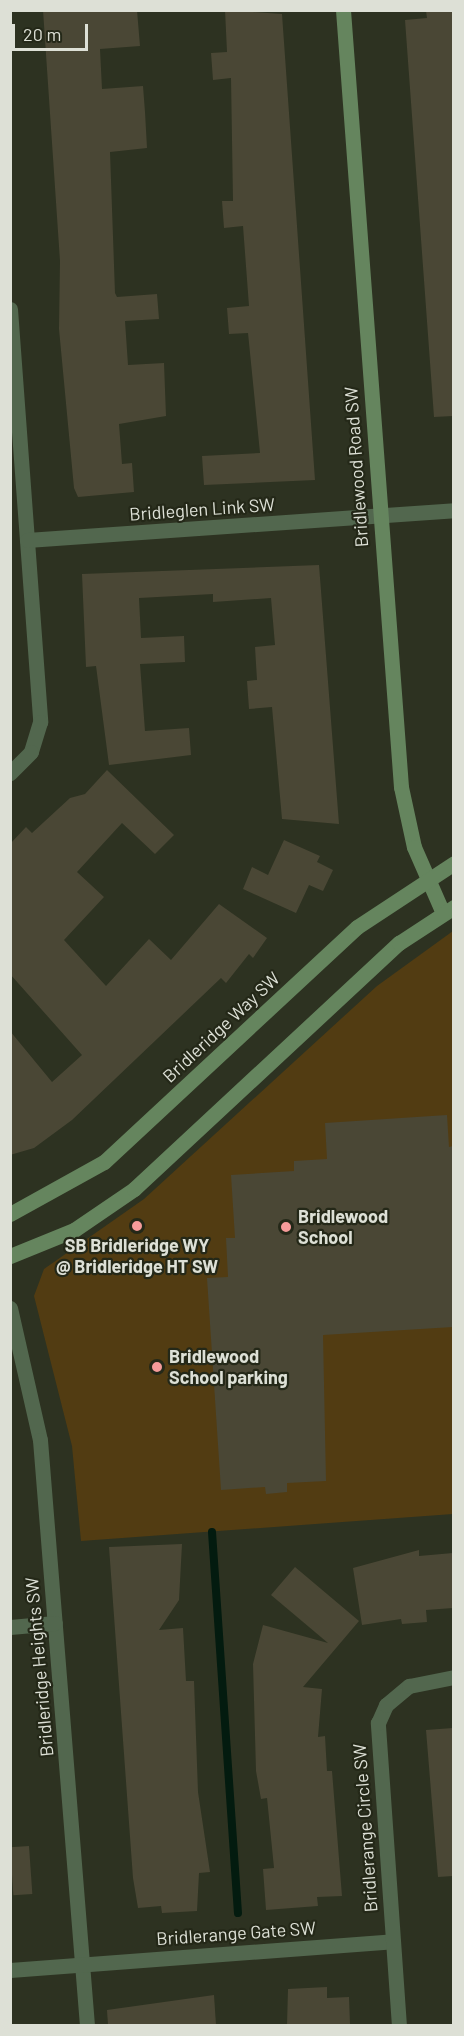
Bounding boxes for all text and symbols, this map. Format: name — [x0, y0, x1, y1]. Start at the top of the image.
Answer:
scale bar — [15, 12, 92, 50]
text: 20 m — [23, 23, 61, 45]
street label: Bridlewood Road SW — [340, 386, 372, 548]
street label: Bridleglen Link SW — [128, 493, 276, 525]
street label: Bridleridge Way SW — [158, 967, 284, 1087]
place label: Bridlewood School — [298, 1206, 388, 1248]
marker: SB Bridleridge WY @ Bridleridge HT SW — [130, 1219, 144, 1233]
marker: Bridlewood School — [279, 1220, 293, 1234]
place label: SB Bridleridge WY @ Bridleridge HT SW — [56, 1235, 218, 1278]
place label: Bridlewood School parking — [169, 1346, 288, 1388]
marker: Bridlewood School parking — [150, 1360, 164, 1374]
street label: Bridleridge Heights SW — [20, 1576, 58, 1758]
street label: Bridlerange Circle SW — [348, 1743, 382, 1913]
street label: Bridlerange Gate SW — [155, 1917, 317, 1949]

